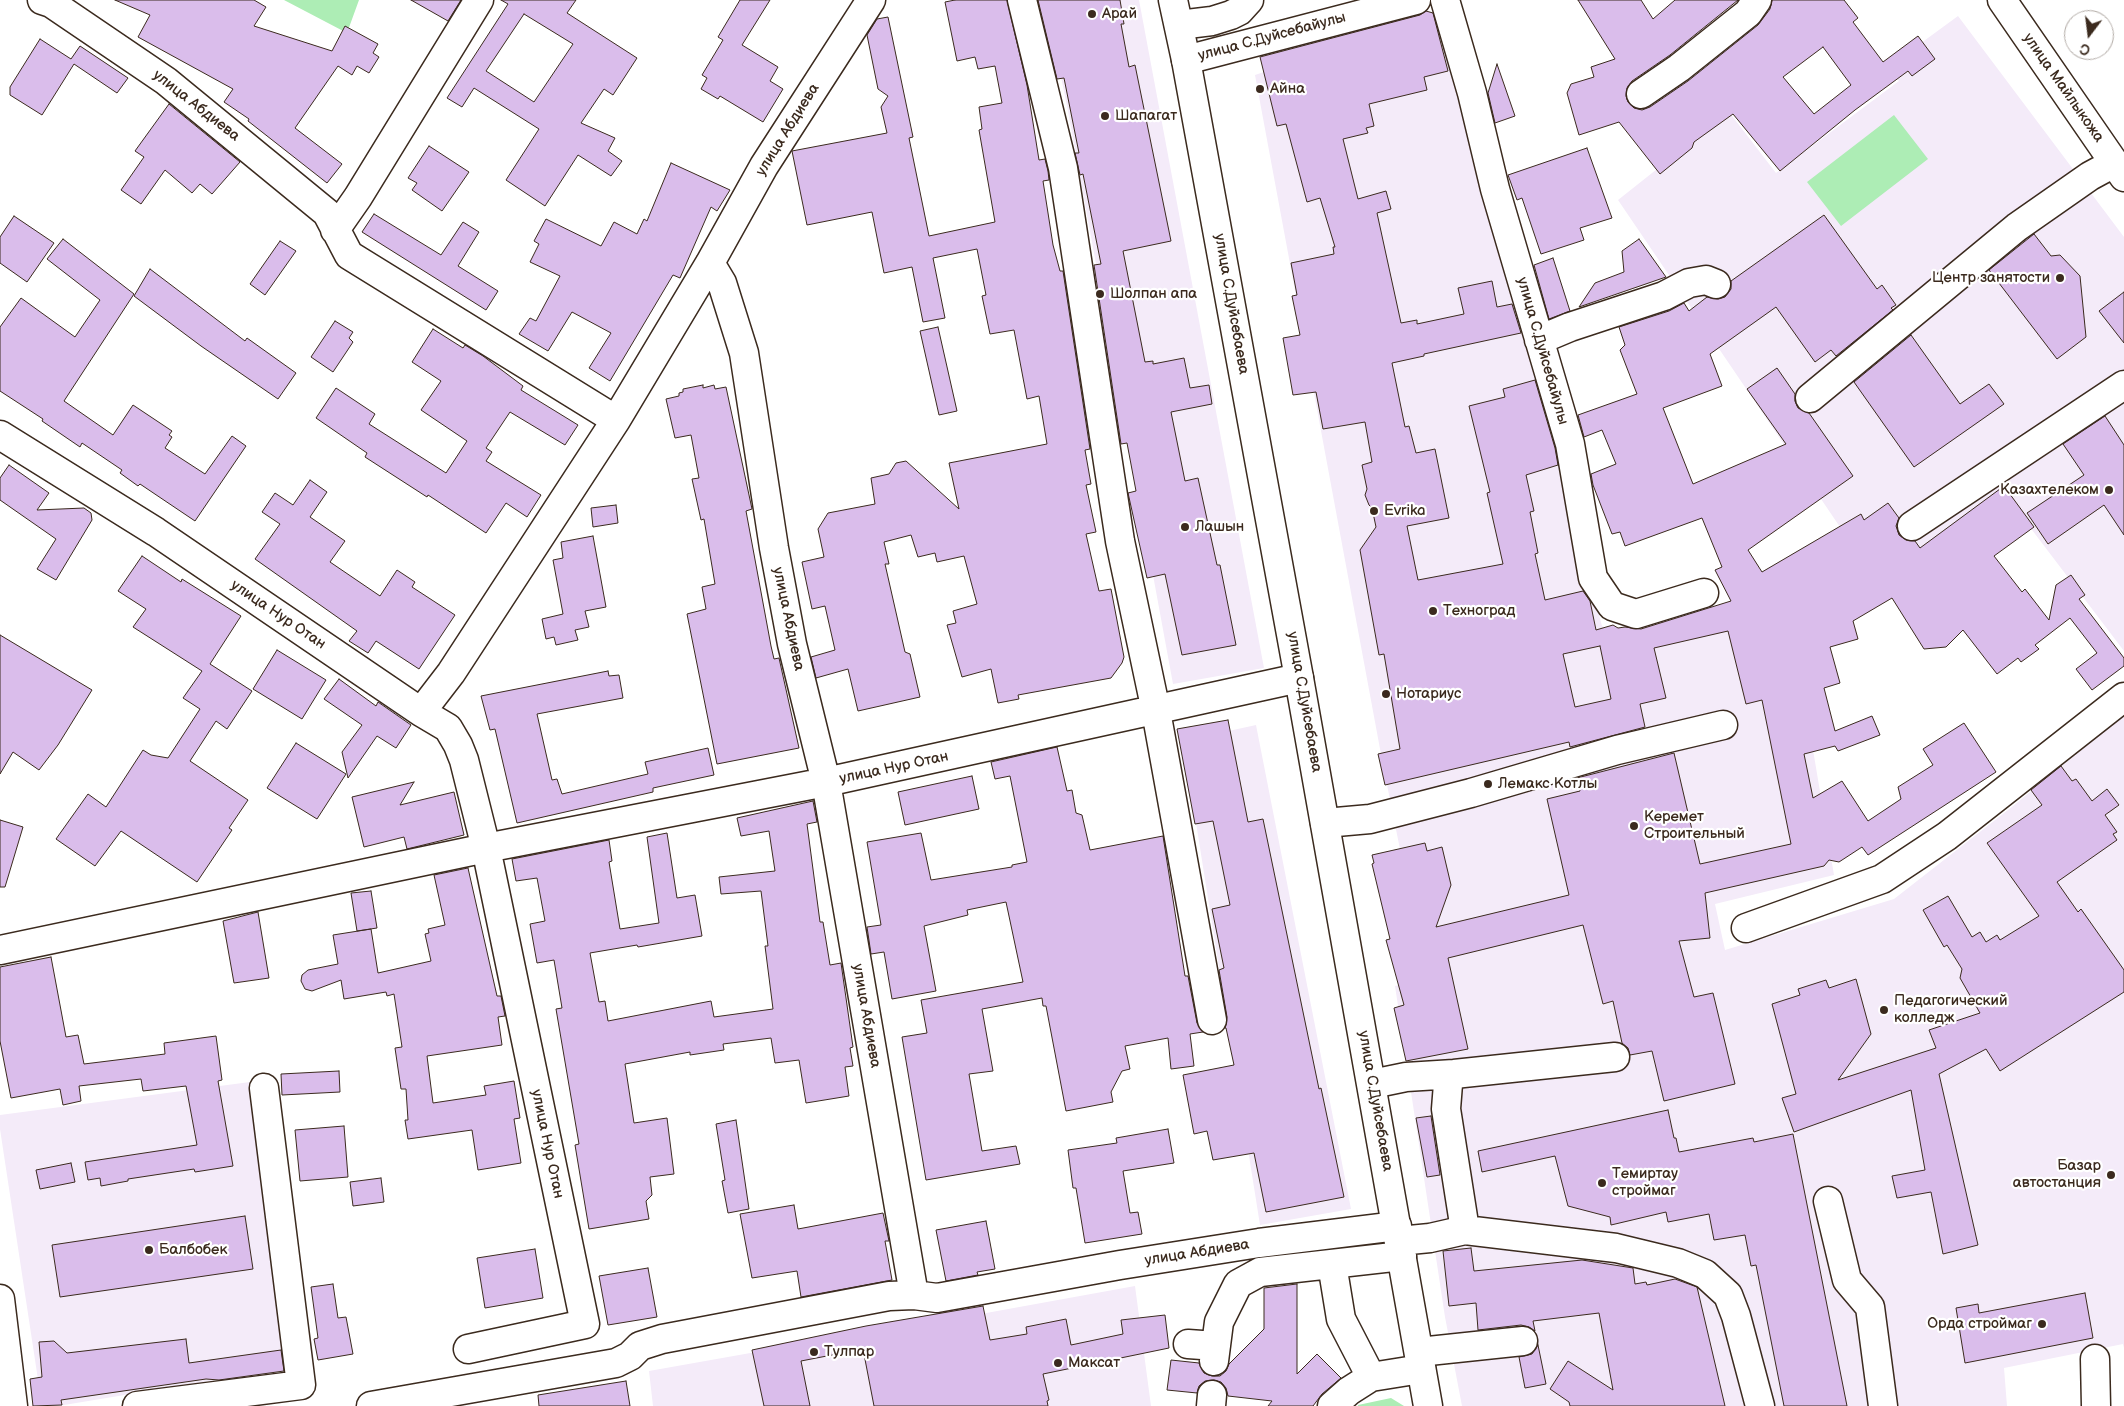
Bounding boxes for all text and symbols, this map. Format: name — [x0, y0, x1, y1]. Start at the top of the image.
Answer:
place label: Арай — [1102, 5, 1137, 23]
marker: Арай — [1086, 8, 1098, 20]
street label: улица С.Дуйсебайулы — [1196, 9, 1348, 65]
north arrow — [2064, 10, 2114, 60]
street label: улица Майлыкожа — [2019, 30, 2107, 146]
text: С — [2078, 40, 2092, 58]
street label: улица Абдиева — [149, 66, 243, 146]
place label: Айна — [1270, 80, 1305, 98]
street label: улица Абдиева — [752, 81, 824, 179]
marker: Айна — [1254, 83, 1266, 95]
place label: Шапагат — [1115, 107, 1177, 125]
marker: Шапагат — [1099, 110, 1111, 122]
street label: улица С.Дуйсебаева — [1210, 232, 1252, 376]
place label: Центр занятости — [1932, 269, 2050, 287]
marker: Центр занятости — [2054, 272, 2066, 284]
street label: улица С.Дуйсебайулы — [1512, 275, 1572, 427]
place label: Шолпан апа — [1110, 285, 1197, 303]
marker: Шолпан апа — [1094, 288, 1106, 300]
place label: Казахтелеком — [2000, 481, 2099, 499]
marker: Казахтелеком — [2103, 484, 2115, 496]
place label: Evrika — [1384, 502, 1426, 520]
marker: Evrika — [1368, 505, 1380, 517]
place label: Лашын — [1195, 518, 1244, 536]
marker: Лашын — [1179, 521, 1191, 533]
street label: улица Абдиева — [768, 566, 808, 672]
street label: улица Нур Отан — [227, 577, 329, 653]
place label: Техноград — [1443, 602, 1515, 620]
marker: Техноград — [1427, 605, 1439, 617]
street label: улица С.Дуйсебаева — [1283, 630, 1325, 774]
place label: Нотариус — [1396, 685, 1461, 703]
marker: Нотариус — [1380, 688, 1392, 700]
street label: улица Нур Отан — [838, 748, 950, 788]
place label: Лемакс Котлы — [1498, 775, 1597, 793]
marker: Лемакс Котлы — [1482, 778, 1494, 790]
place label: Керемет Строительный — [1644, 808, 1745, 843]
marker: Керемет Строительный — [1628, 820, 1640, 832]
street label: улица Абдиева — [848, 963, 884, 1069]
place label: Педагогический колледж — [1894, 992, 2008, 1027]
marker: Педагогический колледж — [1878, 1004, 1890, 1016]
street label: улица С.Дуйсебаева — [1354, 1029, 1396, 1173]
street label: улица Нур Отан — [527, 1088, 567, 1200]
place label: Базар автостанция — [2013, 1157, 2101, 1192]
place label: Темиртау строймаг — [1612, 1165, 1678, 1200]
marker: Базар автостанция — [2105, 1169, 2117, 1181]
marker: Темиртау строймаг — [1596, 1177, 1608, 1189]
street label: улица Абдиева — [1144, 1236, 1250, 1270]
place label: Балбобек — [159, 1241, 227, 1259]
marker: Балбобек — [143, 1244, 155, 1256]
place label: Орда строймаг — [1927, 1315, 2032, 1333]
marker: Орда строймаг — [2036, 1318, 2048, 1330]
place label: Тулпар — [824, 1343, 874, 1361]
marker: Тулпар — [808, 1346, 820, 1358]
place label: Максат — [1068, 1354, 1120, 1372]
marker: Максат — [1052, 1357, 1064, 1369]

